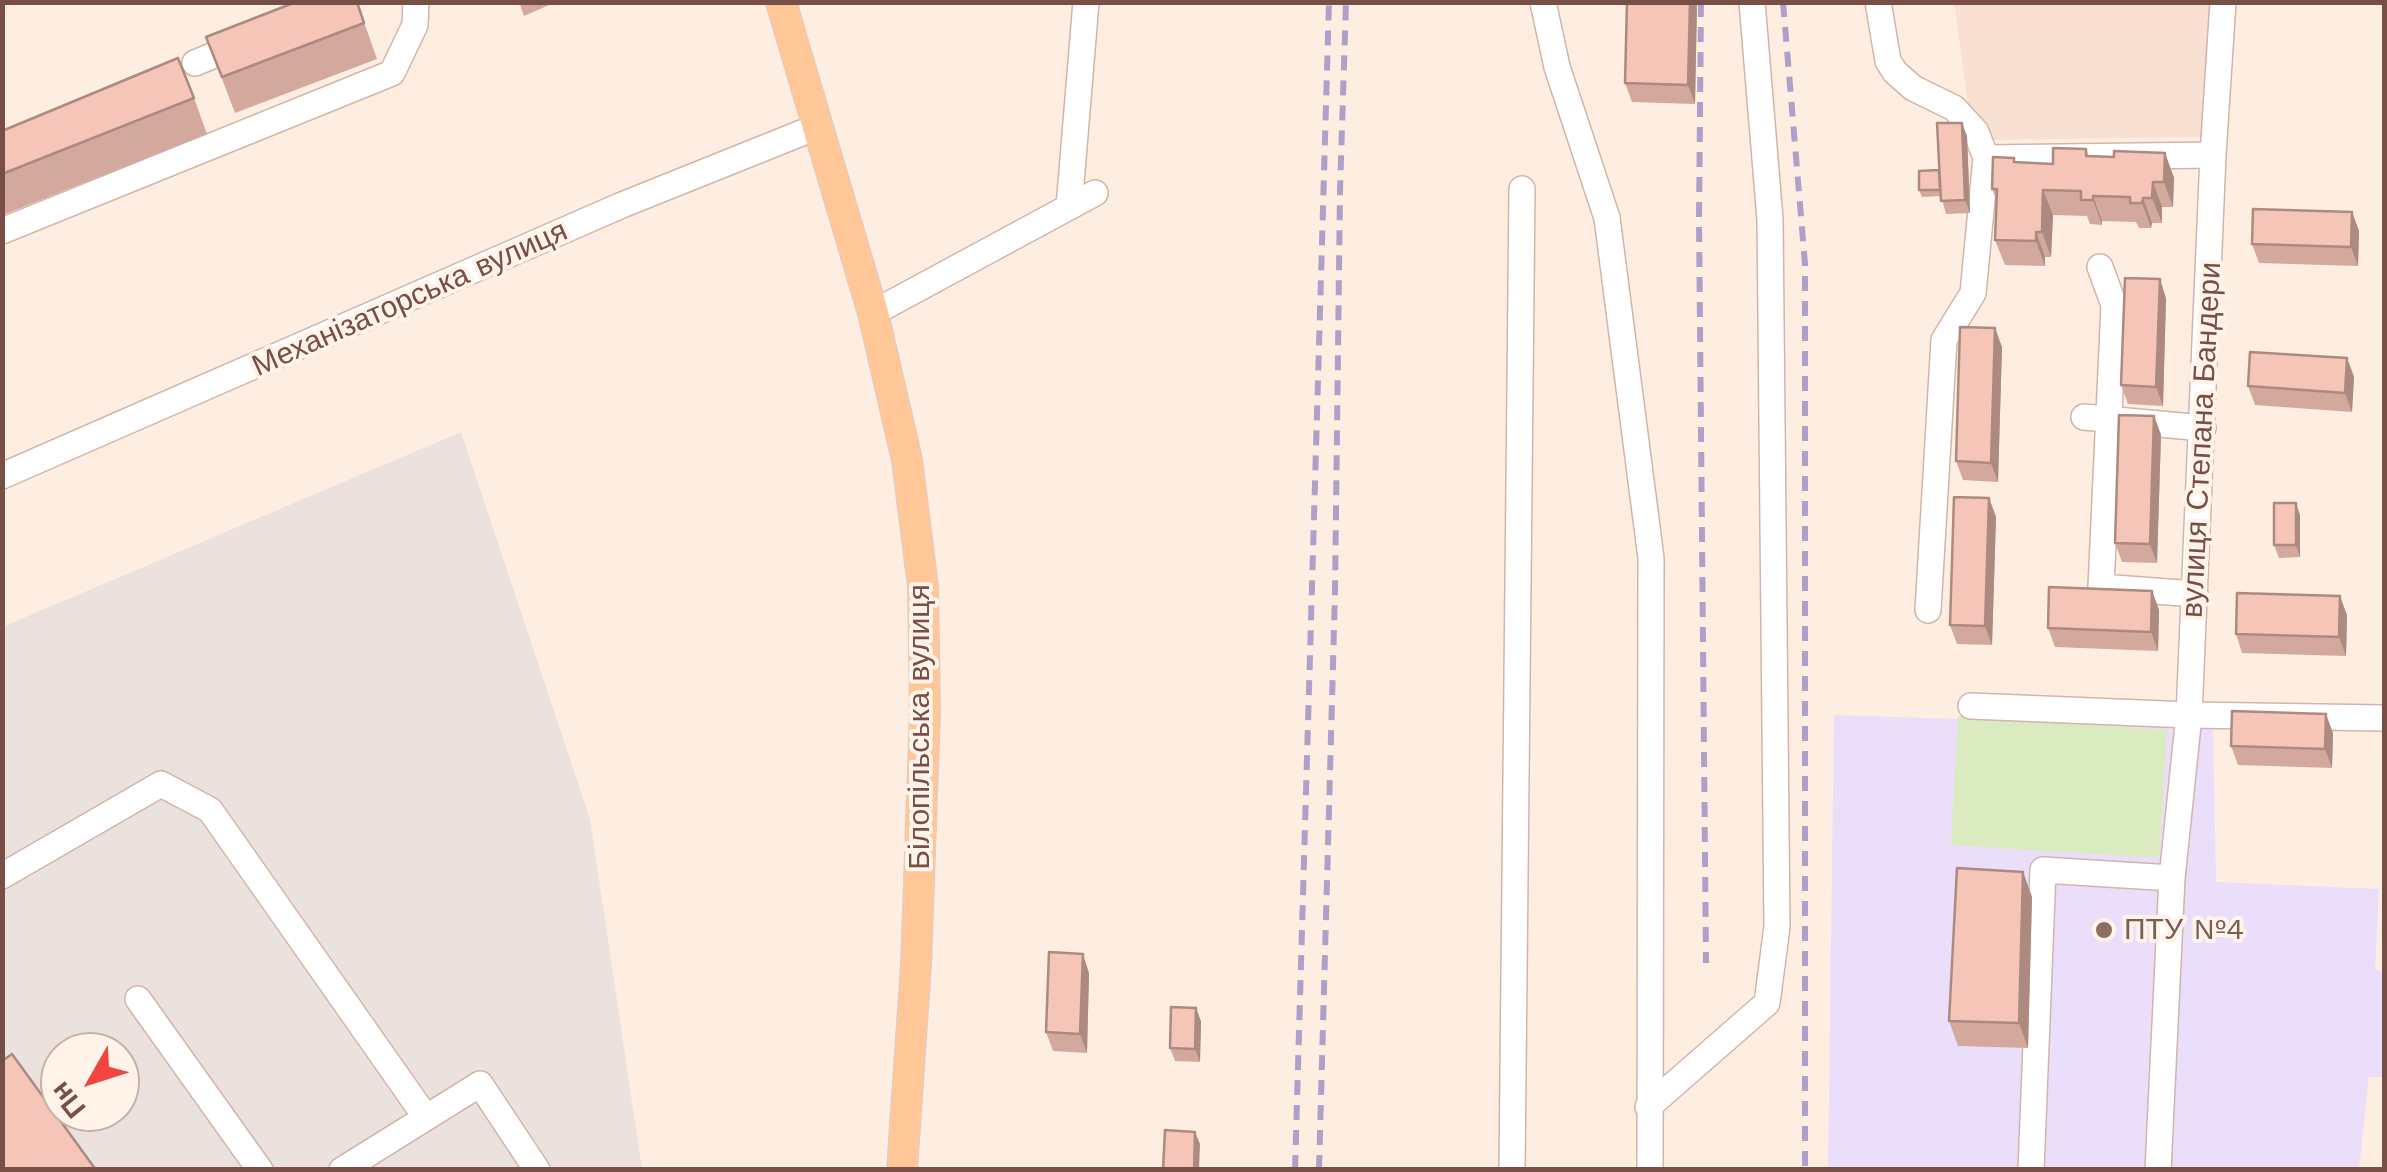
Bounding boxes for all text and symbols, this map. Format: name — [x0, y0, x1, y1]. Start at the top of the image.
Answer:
street label: Механізаторська вулиця — [247, 213, 573, 385]
street label: вулиця Степана Бандери — [2175, 261, 2229, 619]
street label: Білопільська вулиця — [902, 584, 938, 870]
place label: ПТУ №4 — [2124, 912, 2244, 948]
marker: ПТУ №4 — [2093, 919, 2115, 941]
north arrow — [40, 1032, 140, 1132]
text: Пн — [43, 1075, 92, 1125]

